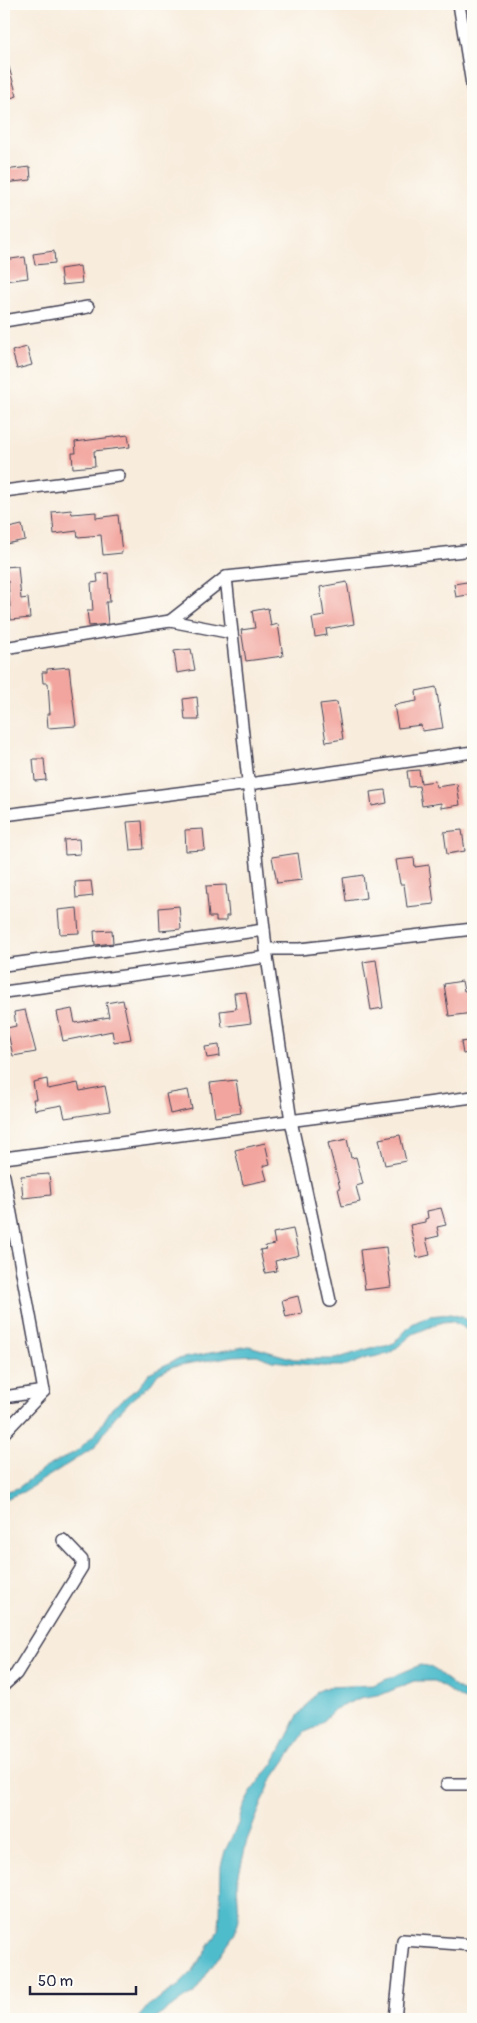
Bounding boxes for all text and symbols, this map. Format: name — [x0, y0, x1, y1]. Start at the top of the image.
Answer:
scale bar — [30, 1963, 136, 1995]
text: 50 m — [38, 1972, 73, 1991]

